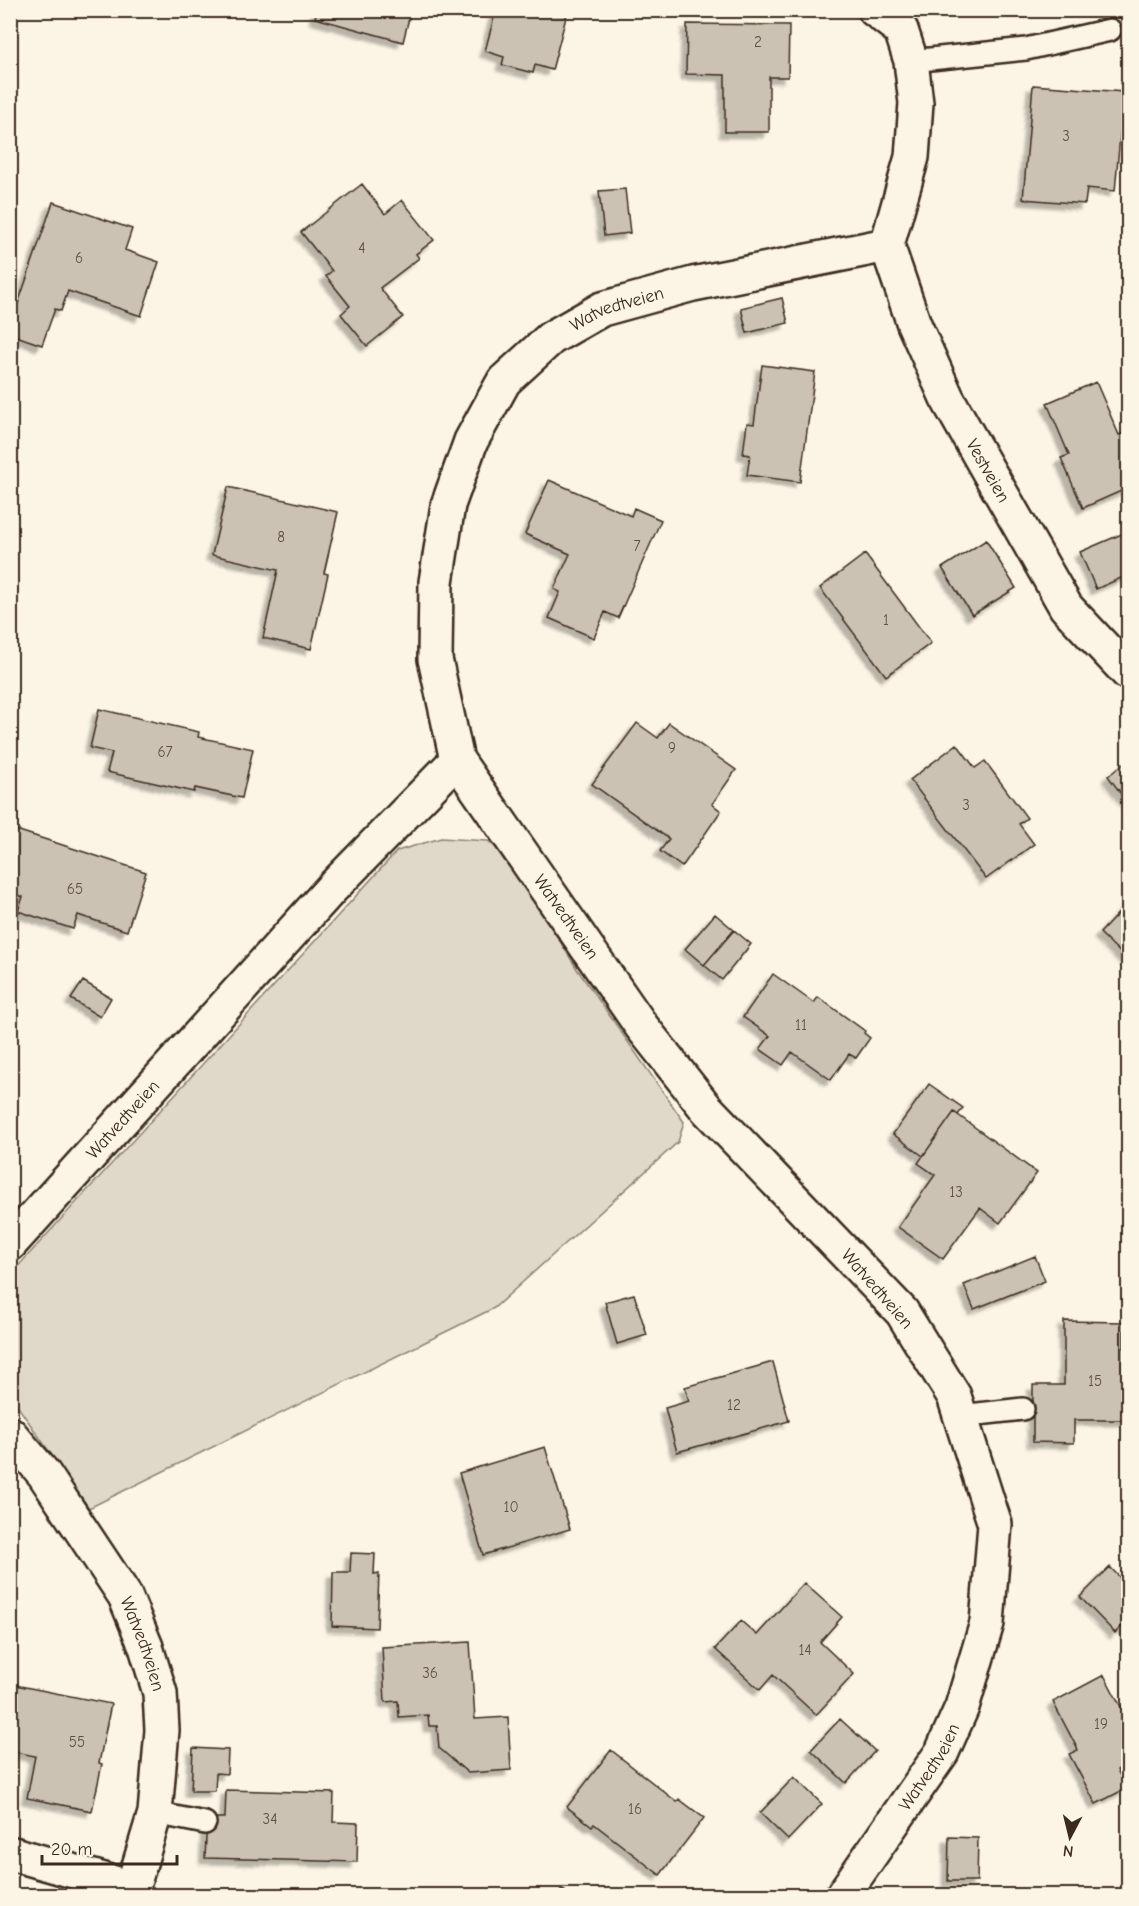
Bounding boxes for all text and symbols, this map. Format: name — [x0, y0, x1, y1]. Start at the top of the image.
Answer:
house number: 2 — [754, 33, 762, 51]
house number: 3 — [1062, 127, 1070, 145]
house number: 4 — [358, 239, 366, 257]
house number: 6 — [75, 249, 83, 267]
street label: Watvedtveien — [566, 282, 666, 336]
street label: Vestveien — [962, 435, 1014, 506]
house number: 8 — [277, 528, 285, 546]
house number: 7 — [633, 537, 641, 555]
house number: 1 — [883, 611, 889, 629]
house number: 9 — [668, 739, 676, 757]
house number: 67 — [157, 743, 173, 761]
house number: 3 — [962, 796, 970, 814]
street label: Watvedtveien — [529, 870, 603, 964]
house number: 65 — [67, 880, 83, 898]
house number: 11 — [795, 1016, 807, 1034]
street label: Watvedtveien — [82, 1076, 164, 1163]
house number: 13 — [949, 1183, 963, 1201]
street label: Watvedtveien — [837, 1245, 917, 1333]
house number: 15 — [1088, 1372, 1102, 1390]
house number: 12 — [727, 1396, 741, 1414]
house number: 10 — [503, 1498, 519, 1516]
street label: Watvedtveien — [116, 1593, 169, 1694]
house number: 14 — [798, 1641, 812, 1659]
house number: 36 — [422, 1664, 438, 1682]
house number: 19 — [1094, 1715, 1108, 1733]
street label: Watvedtveien — [894, 1720, 964, 1815]
house number: 55 — [69, 1733, 85, 1751]
house number: 16 — [628, 1800, 642, 1818]
north arrow — [1040, 1807, 1100, 1867]
house number: 34 — [263, 1810, 277, 1828]
scale bar — [42, 1828, 177, 1866]
text: 20 m — [51, 1839, 92, 1860]
text: N — [1062, 1841, 1075, 1860]

